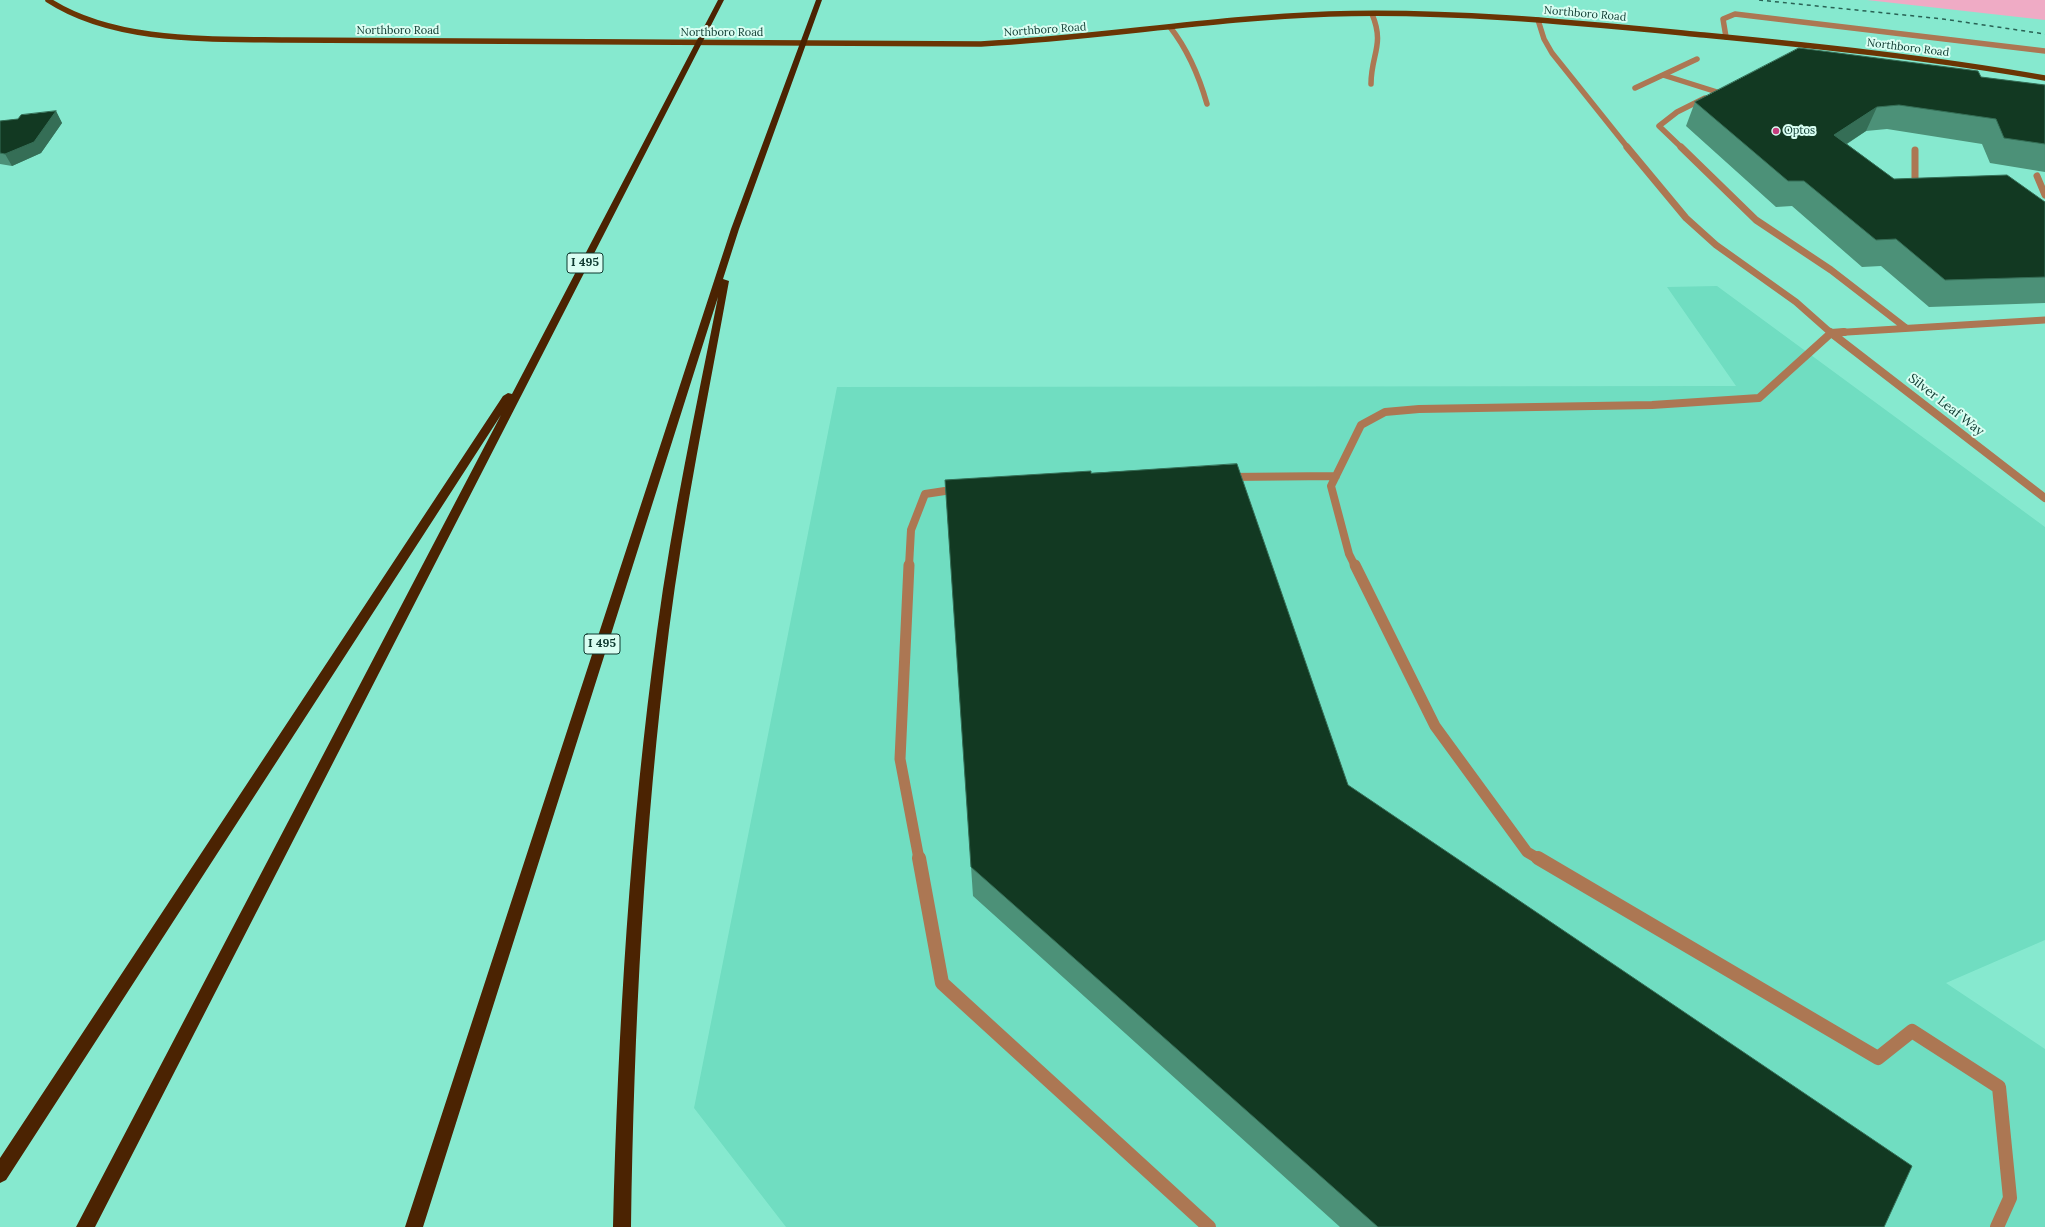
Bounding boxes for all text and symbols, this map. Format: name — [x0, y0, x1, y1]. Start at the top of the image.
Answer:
street label: Northboro Road — [1543, 4, 1627, 24]
street label: Northboro Road — [1003, 21, 1087, 39]
street label: Northboro Road — [357, 24, 439, 38]
street label: Northboro Road — [681, 26, 763, 40]
street label: Northboro Road — [1866, 36, 1950, 60]
place label: Optos — [1784, 124, 1815, 138]
marker: Optos — [1771, 126, 1781, 136]
road number: I 495 — [567, 253, 603, 273]
street label: Silver Leaf Way — [1905, 371, 1987, 439]
road number: I 495 — [584, 634, 620, 654]

